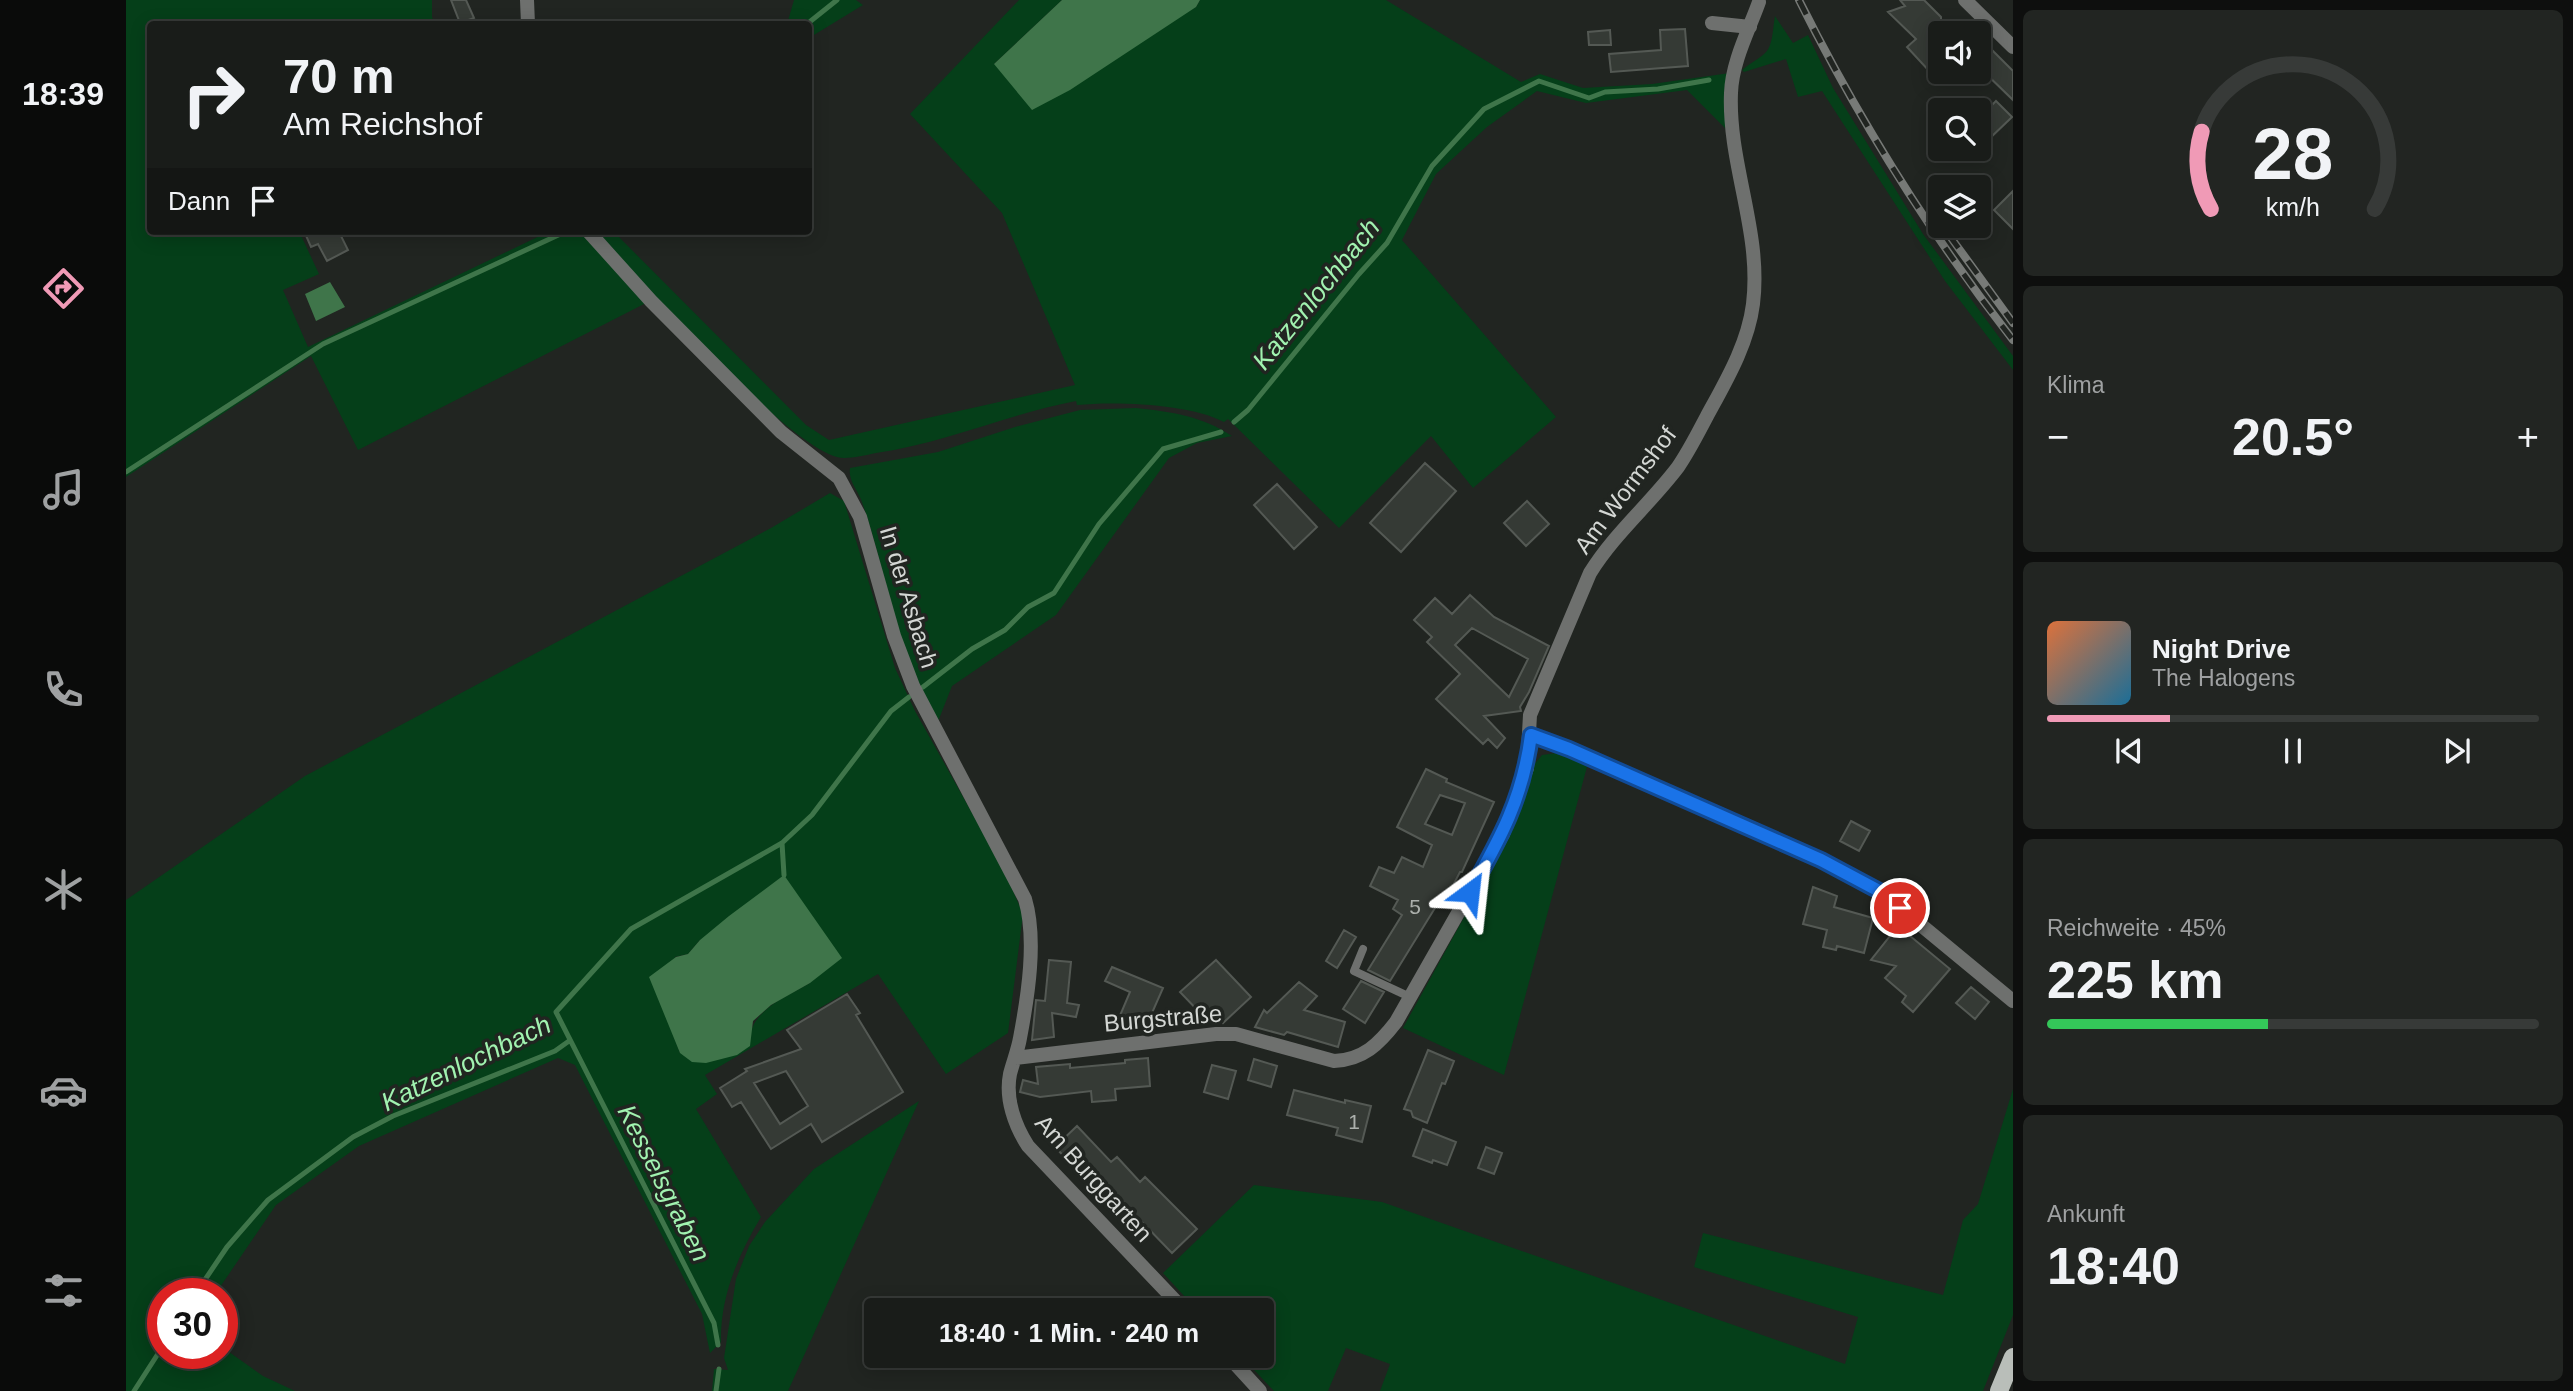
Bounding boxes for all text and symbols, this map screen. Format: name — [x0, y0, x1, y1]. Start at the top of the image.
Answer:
map controls — [1928, 21, 1991, 238]
button: sound — [1928, 21, 1991, 84]
icon: right — [168, 49, 259, 140]
text: 70 m — [283, 49, 395, 103]
text: 18:39 — [22, 76, 104, 112]
button: search — [1928, 98, 1991, 161]
text: Am Reichshof — [283, 106, 482, 142]
text: 28 — [2253, 113, 2333, 194]
button: layers — [1928, 175, 1991, 238]
icon: arrive — [244, 182, 282, 220]
text: Dann — [168, 186, 230, 216]
text: km/h — [2266, 193, 2320, 221]
water label: Katzenlochbach — [1246, 213, 1386, 375]
icon: directions — [39, 264, 88, 313]
text: Klima — [2047, 372, 2105, 398]
text: 20.5° — [2232, 408, 2354, 466]
text: − — [2047, 416, 2069, 458]
text: + — [2517, 416, 2539, 458]
street label: Am Wormshof — [1569, 421, 1682, 559]
icon: music — [39, 465, 88, 514]
street label: In der Asbach — [875, 523, 943, 671]
text: Night Drive — [2152, 634, 2291, 664]
icon: phone — [39, 665, 88, 714]
text: The Halogens — [2152, 665, 2295, 691]
icon: previous — [2110, 732, 2148, 770]
icon: pause — [2274, 732, 2312, 770]
icon: next — [2438, 732, 2476, 770]
position arrow — [1433, 855, 1507, 929]
icon: climate — [39, 865, 88, 914]
pin — [1870, 878, 1930, 938]
icon: arrive — [1881, 889, 1919, 927]
house number: 5 — [1409, 895, 1421, 918]
text: Reichweite · 45% — [2047, 915, 2226, 941]
text: 225 km — [2047, 951, 2223, 1009]
street label: Burgstraße — [1103, 999, 1223, 1037]
water label: Katzenlochbach — [376, 1009, 556, 1117]
icon: car — [39, 1066, 88, 1115]
water label: Kesselsgraben — [612, 1100, 716, 1266]
street label: Am Burggarten — [1030, 1109, 1158, 1247]
house number: 1 — [1348, 1110, 1360, 1133]
text: Ankunft — [2047, 1201, 2125, 1227]
text: 18:40 — [2047, 1237, 2180, 1295]
icon: filters — [39, 1266, 88, 1315]
speed limit sign: 30 — [147, 1278, 238, 1369]
text: 18:40 · 1 Min. · 240 m — [939, 1318, 1199, 1348]

